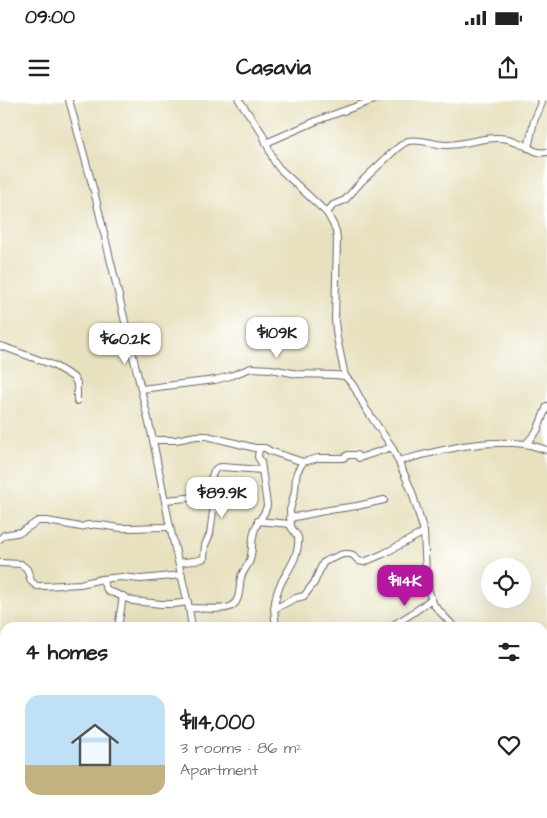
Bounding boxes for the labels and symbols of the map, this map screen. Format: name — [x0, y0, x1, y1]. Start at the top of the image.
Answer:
pin: $109K — [242, 316, 312, 359]
pin: $60.2K — [84, 322, 166, 365]
pin: $89.9K — [181, 476, 263, 519]
pin: $114K — [370, 564, 440, 607]

